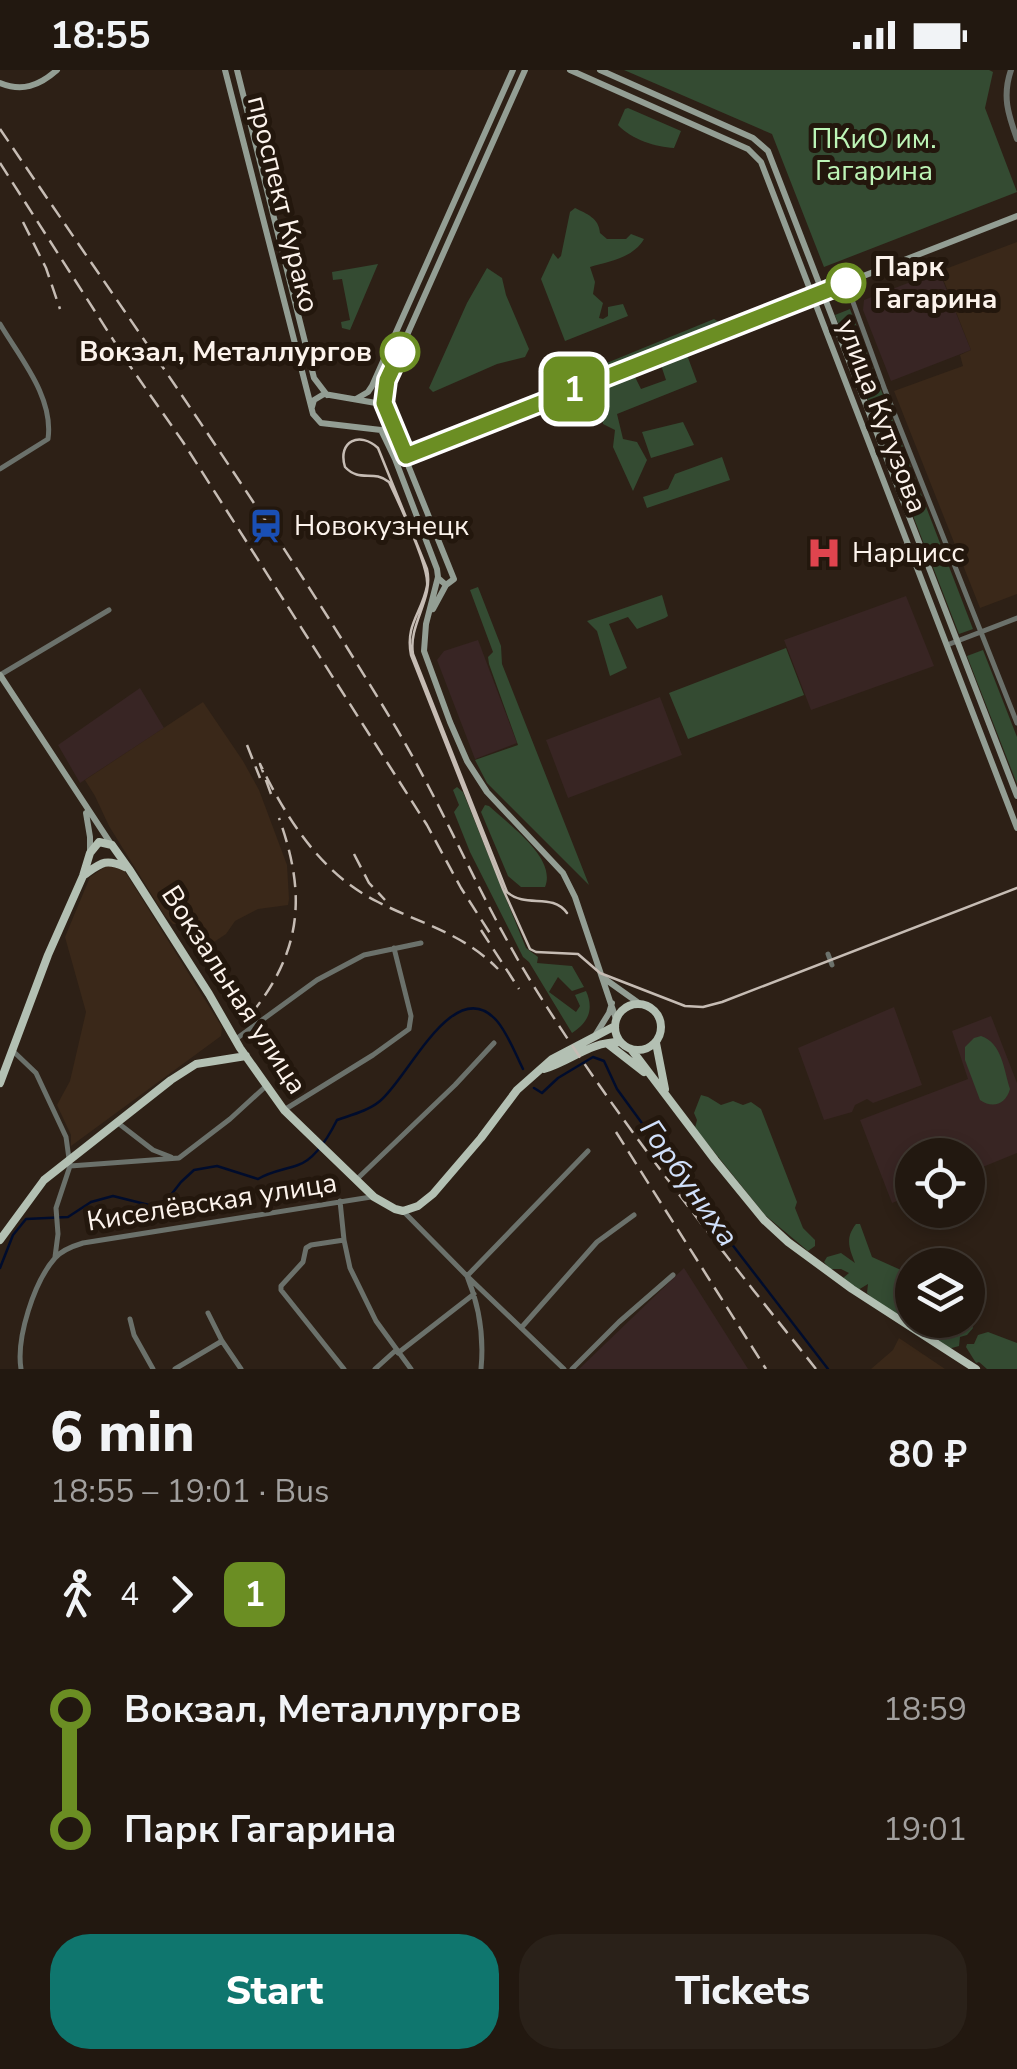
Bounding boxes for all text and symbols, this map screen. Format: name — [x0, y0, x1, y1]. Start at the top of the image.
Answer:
text: 18:55 — [50, 10, 151, 61]
street label: проспект Курако — [238, 92, 328, 316]
park label: ПКиО им. Гагарина — [811, 120, 937, 190]
place label: Парк Гагарина — [874, 248, 997, 318]
marker: Парк Гагарина — [827, 264, 865, 302]
street label: улица Кутузова — [828, 314, 936, 518]
place label: Вокзал, Металлургов — [79, 333, 372, 371]
marker: Вокзал, Металлургов — [381, 333, 419, 371]
line badge: 1 — [542, 356, 606, 422]
text: 1 — [563, 366, 585, 413]
station icon: Новокузнецк — [247, 507, 285, 545]
place label: Новокузнецк — [294, 507, 469, 545]
hospital icon: Нарцисс — [805, 534, 843, 572]
place label: Нарцисс — [852, 534, 965, 572]
street label: Вокзальная улица — [152, 878, 316, 1102]
water label: Горбуниха — [630, 1111, 748, 1255]
map controls — [895, 1138, 985, 1338]
button: locate — [895, 1138, 985, 1228]
street label: Киселёвская улица — [84, 1163, 340, 1241]
button: layers — [895, 1248, 985, 1338]
text: 6 min — [50, 1395, 195, 1470]
text: 80 ₽ — [888, 1429, 967, 1480]
text: 18:55 – 19:01 · Bus — [50, 1470, 329, 1513]
icon: walk — [50, 1567, 105, 1622]
icon: forward — [154, 1567, 209, 1622]
text: 1 — [244, 1571, 265, 1618]
text: 4 — [120, 1573, 139, 1616]
text: Вокзал, Металлургов — [124, 1684, 521, 1735]
text: 18:59 — [883, 1688, 967, 1731]
text: Парк Гагарина — [124, 1804, 397, 1855]
text: 19:01 — [883, 1808, 967, 1851]
button: Start — [50, 1934, 499, 2049]
button: Tickets — [519, 1934, 967, 2049]

